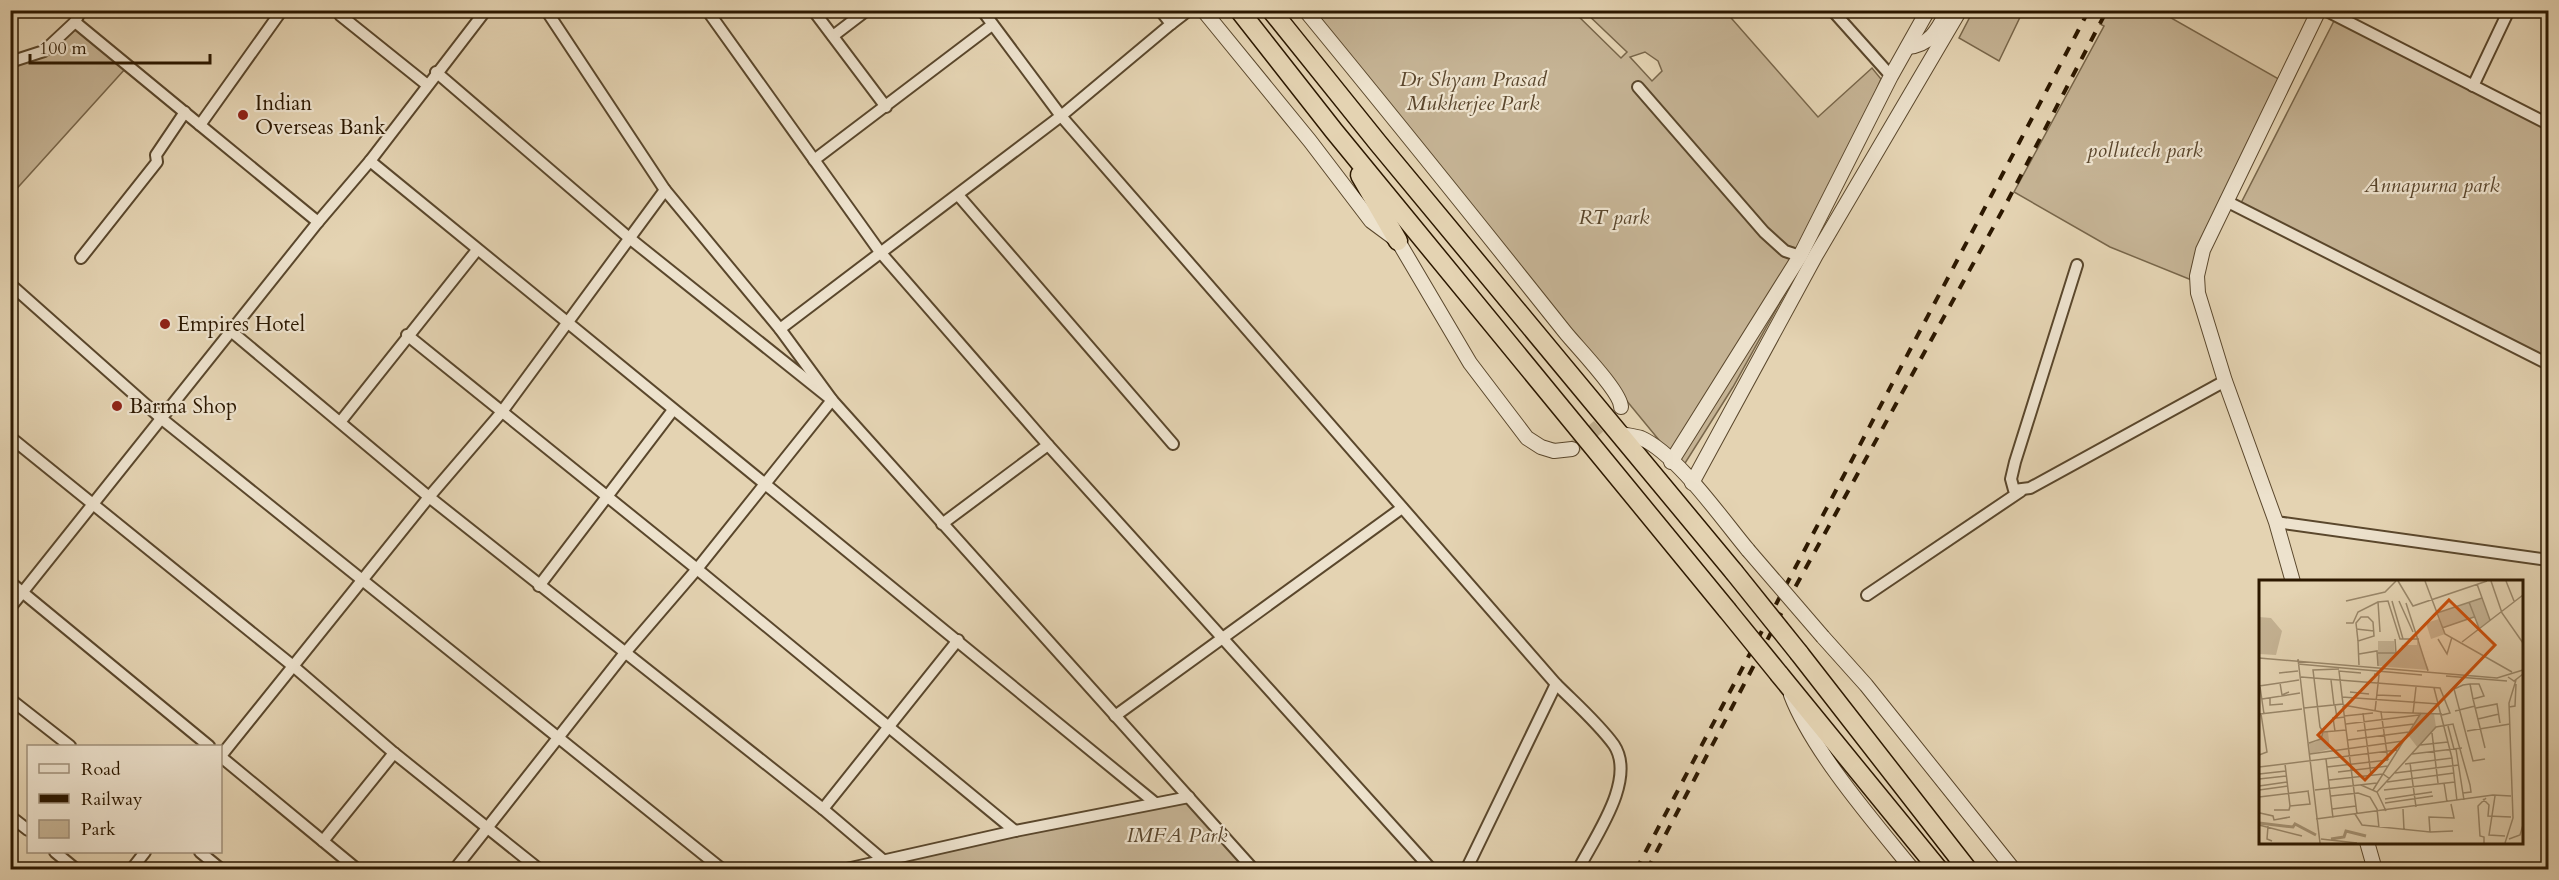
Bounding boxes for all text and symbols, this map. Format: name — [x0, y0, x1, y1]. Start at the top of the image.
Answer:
scale bar — [30, 27, 210, 65]
text: 100 m — [39, 36, 87, 61]
park label: Dr Shyam Prasad Mukherjee Park — [1400, 65, 1547, 118]
place label: Indian Overseas Bank — [255, 89, 387, 142]
marker: Indian Overseas Bank — [236, 108, 250, 122]
park label: pollutech park — [2085, 136, 2203, 165]
park label: Annapurna park — [2363, 171, 2500, 200]
park label: RT park — [1579, 203, 1650, 232]
place label: Empires Hotel — [177, 310, 305, 339]
marker: Empires Hotel — [158, 317, 172, 331]
place label: Barma Shop — [129, 392, 237, 421]
marker: Barma Shop — [110, 399, 124, 413]
inset map — [2259, 580, 2523, 844]
legend — [27, 745, 222, 853]
text: Road — [81, 757, 121, 782]
text: Railway — [81, 787, 143, 812]
text: Park — [81, 817, 116, 842]
park label: IMFA Park — [1127, 821, 1228, 850]

